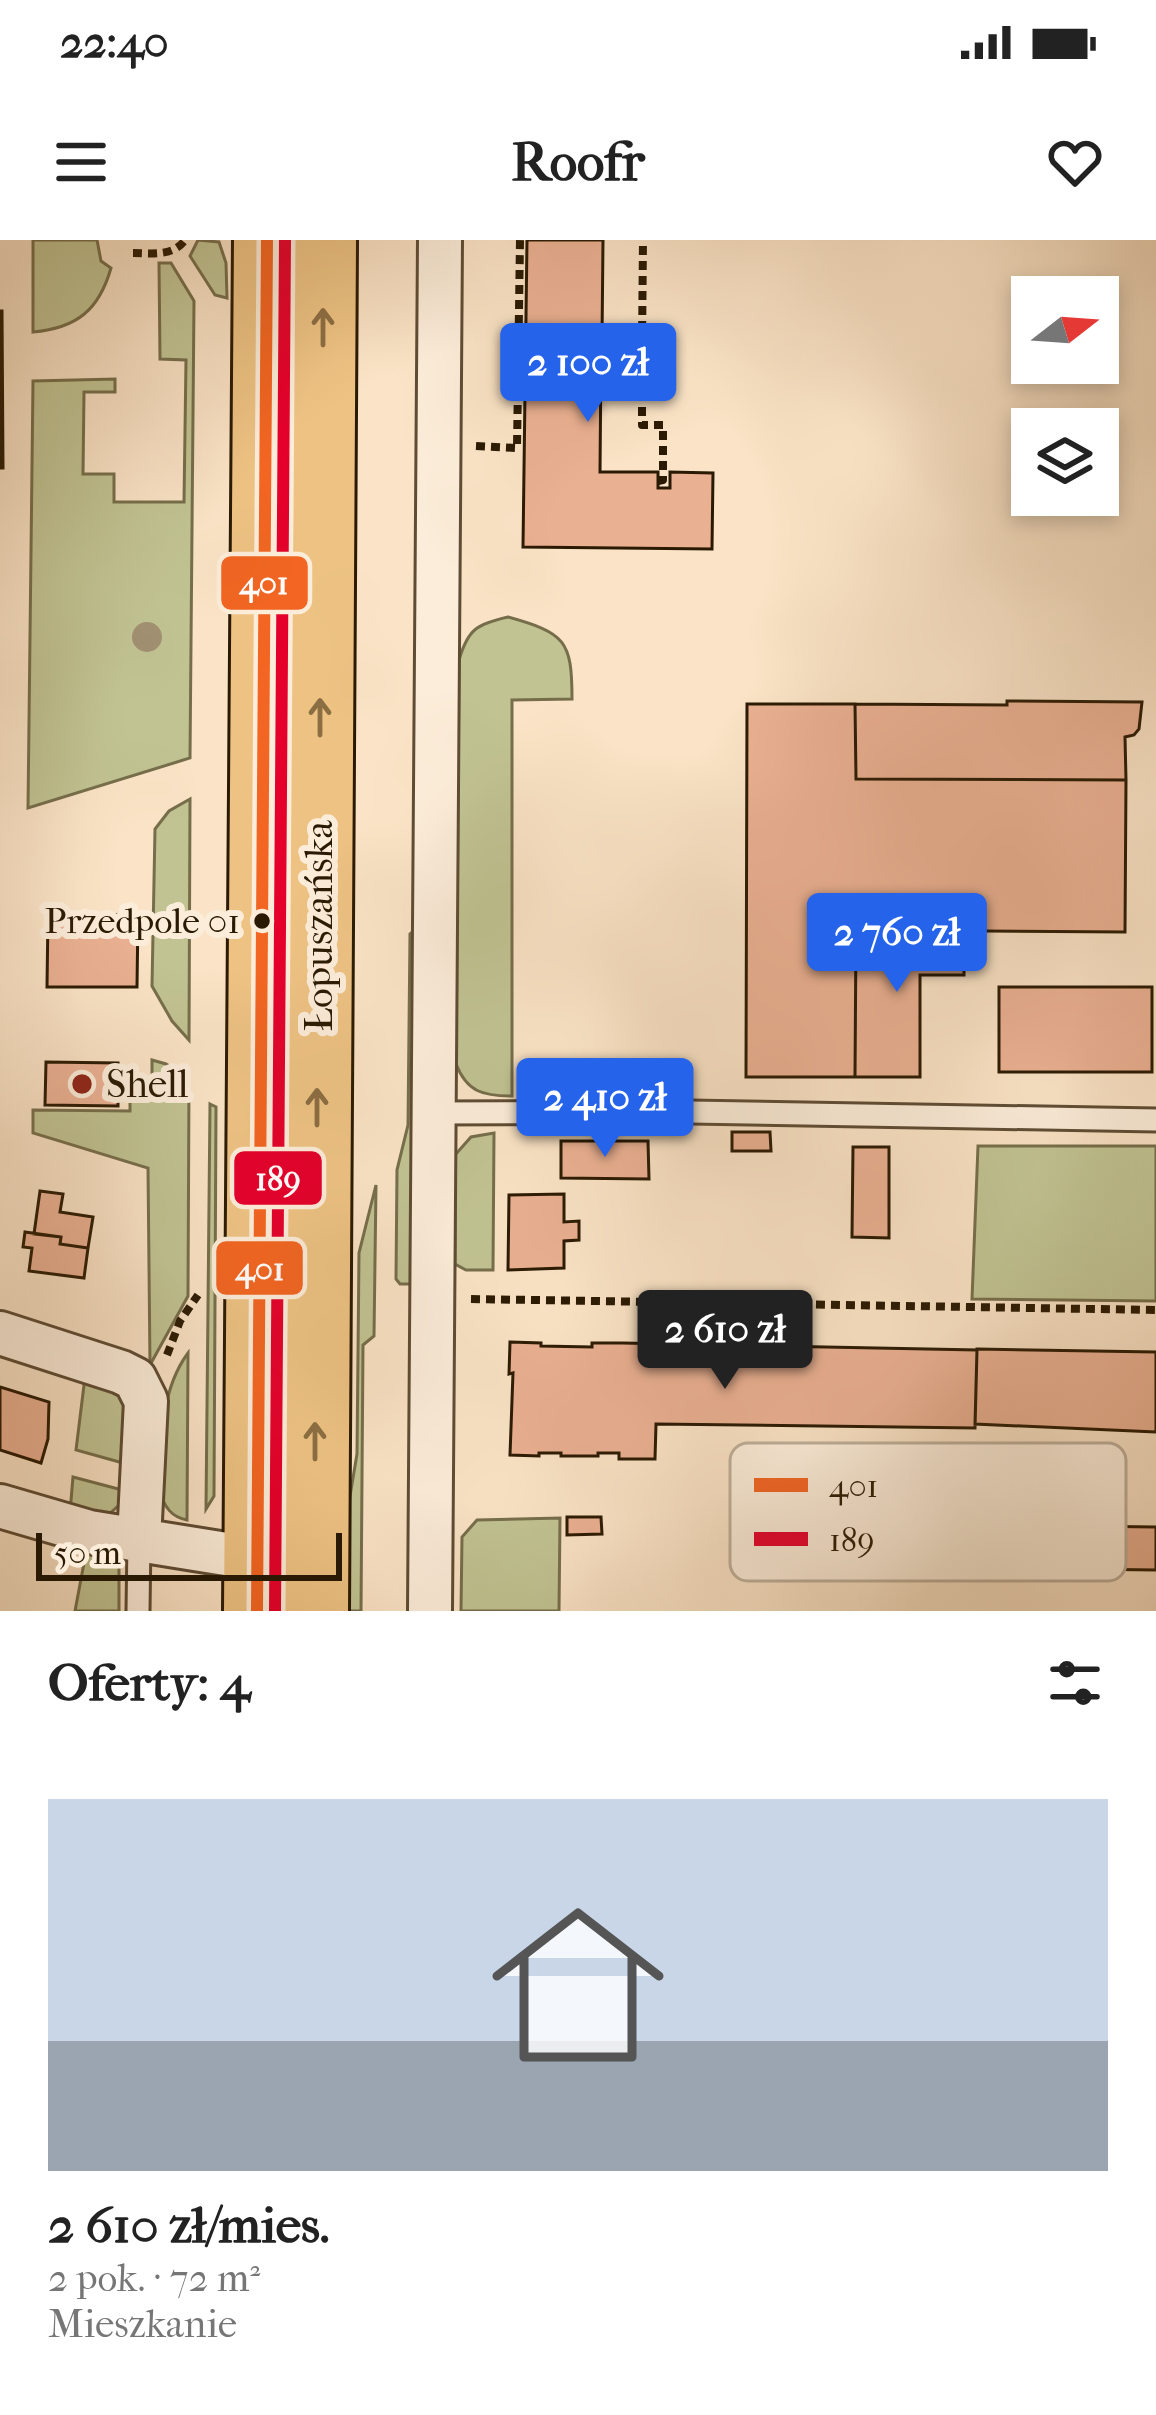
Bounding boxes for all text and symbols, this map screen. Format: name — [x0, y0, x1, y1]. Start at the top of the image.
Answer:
text: 22:40 — [60, 16, 169, 69]
icon: menu — [48, 129, 114, 195]
icon: heart — [1042, 129, 1108, 195]
text: Roofr — [511, 131, 645, 194]
north arrow — [1011, 276, 1119, 384]
map controls — [1011, 276, 1119, 516]
one-way arrow — [312, 308, 334, 347]
pin: 2 100 zł — [464, 323, 712, 425]
text: 2 100 zł — [527, 339, 649, 385]
button: layers — [1011, 408, 1119, 516]
line badge: 401 — [219, 554, 310, 612]
text: 401 — [238, 564, 289, 604]
one-way arrow — [309, 698, 331, 737]
street label: Łopuszańska — [296, 819, 342, 1032]
pin: 2 760 zł — [773, 893, 1021, 995]
place label: Przedpole 01 — [44, 900, 240, 942]
text: 2 760 zł — [834, 909, 960, 955]
marker: Przedpole 01 — [251, 910, 273, 932]
pin: 2 410 zł — [481, 1058, 729, 1160]
place label: Shell — [106, 1061, 189, 1107]
marker: Shell — [69, 1071, 95, 1097]
text: 2 410 zł — [543, 1074, 667, 1120]
one-way arrow — [306, 1088, 329, 1127]
line badge: 189 — [232, 1149, 324, 1207]
text: 189 — [255, 1160, 301, 1199]
line badge: 401 — [214, 1239, 305, 1297]
text: 401 — [234, 1250, 285, 1290]
pin: 2 610 zł — [601, 1290, 849, 1392]
text: 2 610 zł — [665, 1306, 785, 1352]
one-way arrow — [304, 1422, 327, 1461]
legend — [730, 1443, 1126, 1581]
text: 401 — [829, 1467, 878, 1506]
text: 189 — [829, 1521, 875, 1560]
scale bar — [36, 1527, 342, 1580]
text: 50 m — [54, 1534, 121, 1573]
icon: filters — [1042, 1650, 1108, 1716]
text: Oferty: 4 — [48, 1653, 250, 1713]
icon: home — [470, 1877, 686, 2093]
text: 2 610 zł/mies. — [48, 2195, 330, 2255]
text: 2 pok. · 72 m² — [48, 2255, 260, 2301]
text: Mieszkanie — [48, 2301, 237, 2347]

